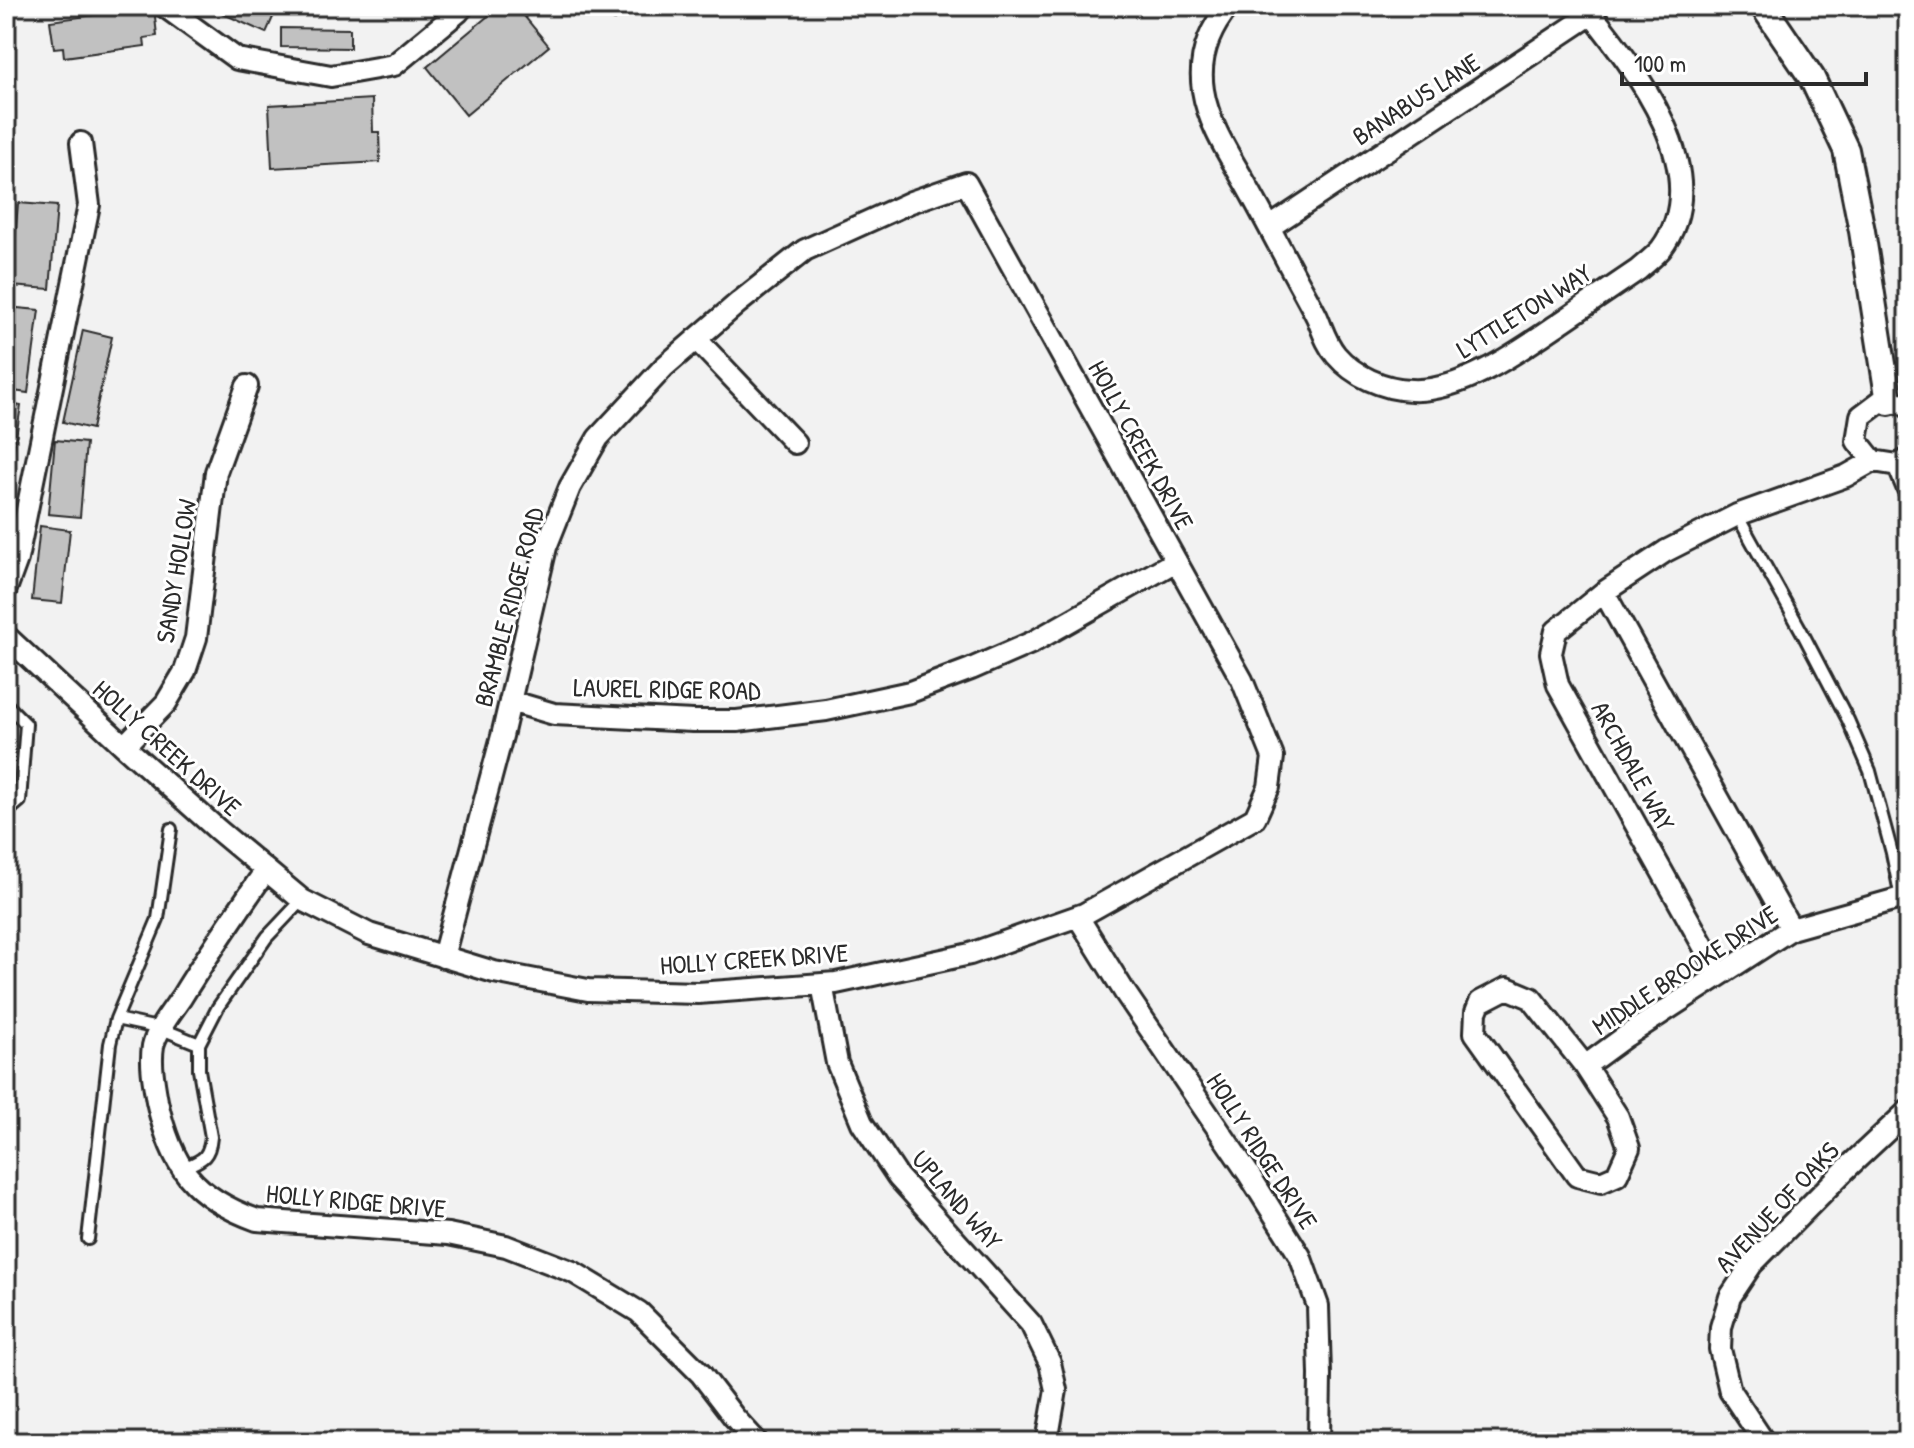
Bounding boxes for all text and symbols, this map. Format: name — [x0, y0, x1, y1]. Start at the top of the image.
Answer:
scale bar — [1622, 36, 1866, 86]
street label: BANABUS LANE — [1345, 44, 1487, 153]
text: 100 m — [1634, 47, 1686, 79]
street label: LYTTLETON WAY — [1449, 255, 1598, 366]
street label: HOLLY CREEK DRIVE — [1080, 354, 1203, 536]
street label: SANDY HOLLOW — [147, 497, 204, 645]
street label: BRAMBLE RIDGE ROAD — [465, 503, 552, 710]
street label: LAUREL RIDGE ROAD — [573, 669, 762, 708]
street label: HOLLY CREEK DRIVE — [86, 672, 249, 824]
street label: ARCHDALE WAY — [1583, 695, 1684, 837]
street label: MIDDLE BROOKE DRIVE — [1585, 896, 1785, 1043]
street label: HOLLY CREEK DRIVE — [659, 934, 850, 983]
street label: HOLLY RIDGE DRIVE — [1199, 1066, 1326, 1236]
street label: AVENUE OF OAKS — [1707, 1134, 1847, 1280]
street label: UPLAND WAY — [904, 1142, 1011, 1257]
street label: HOLLY RIDGE DRIVE — [265, 1175, 448, 1226]

